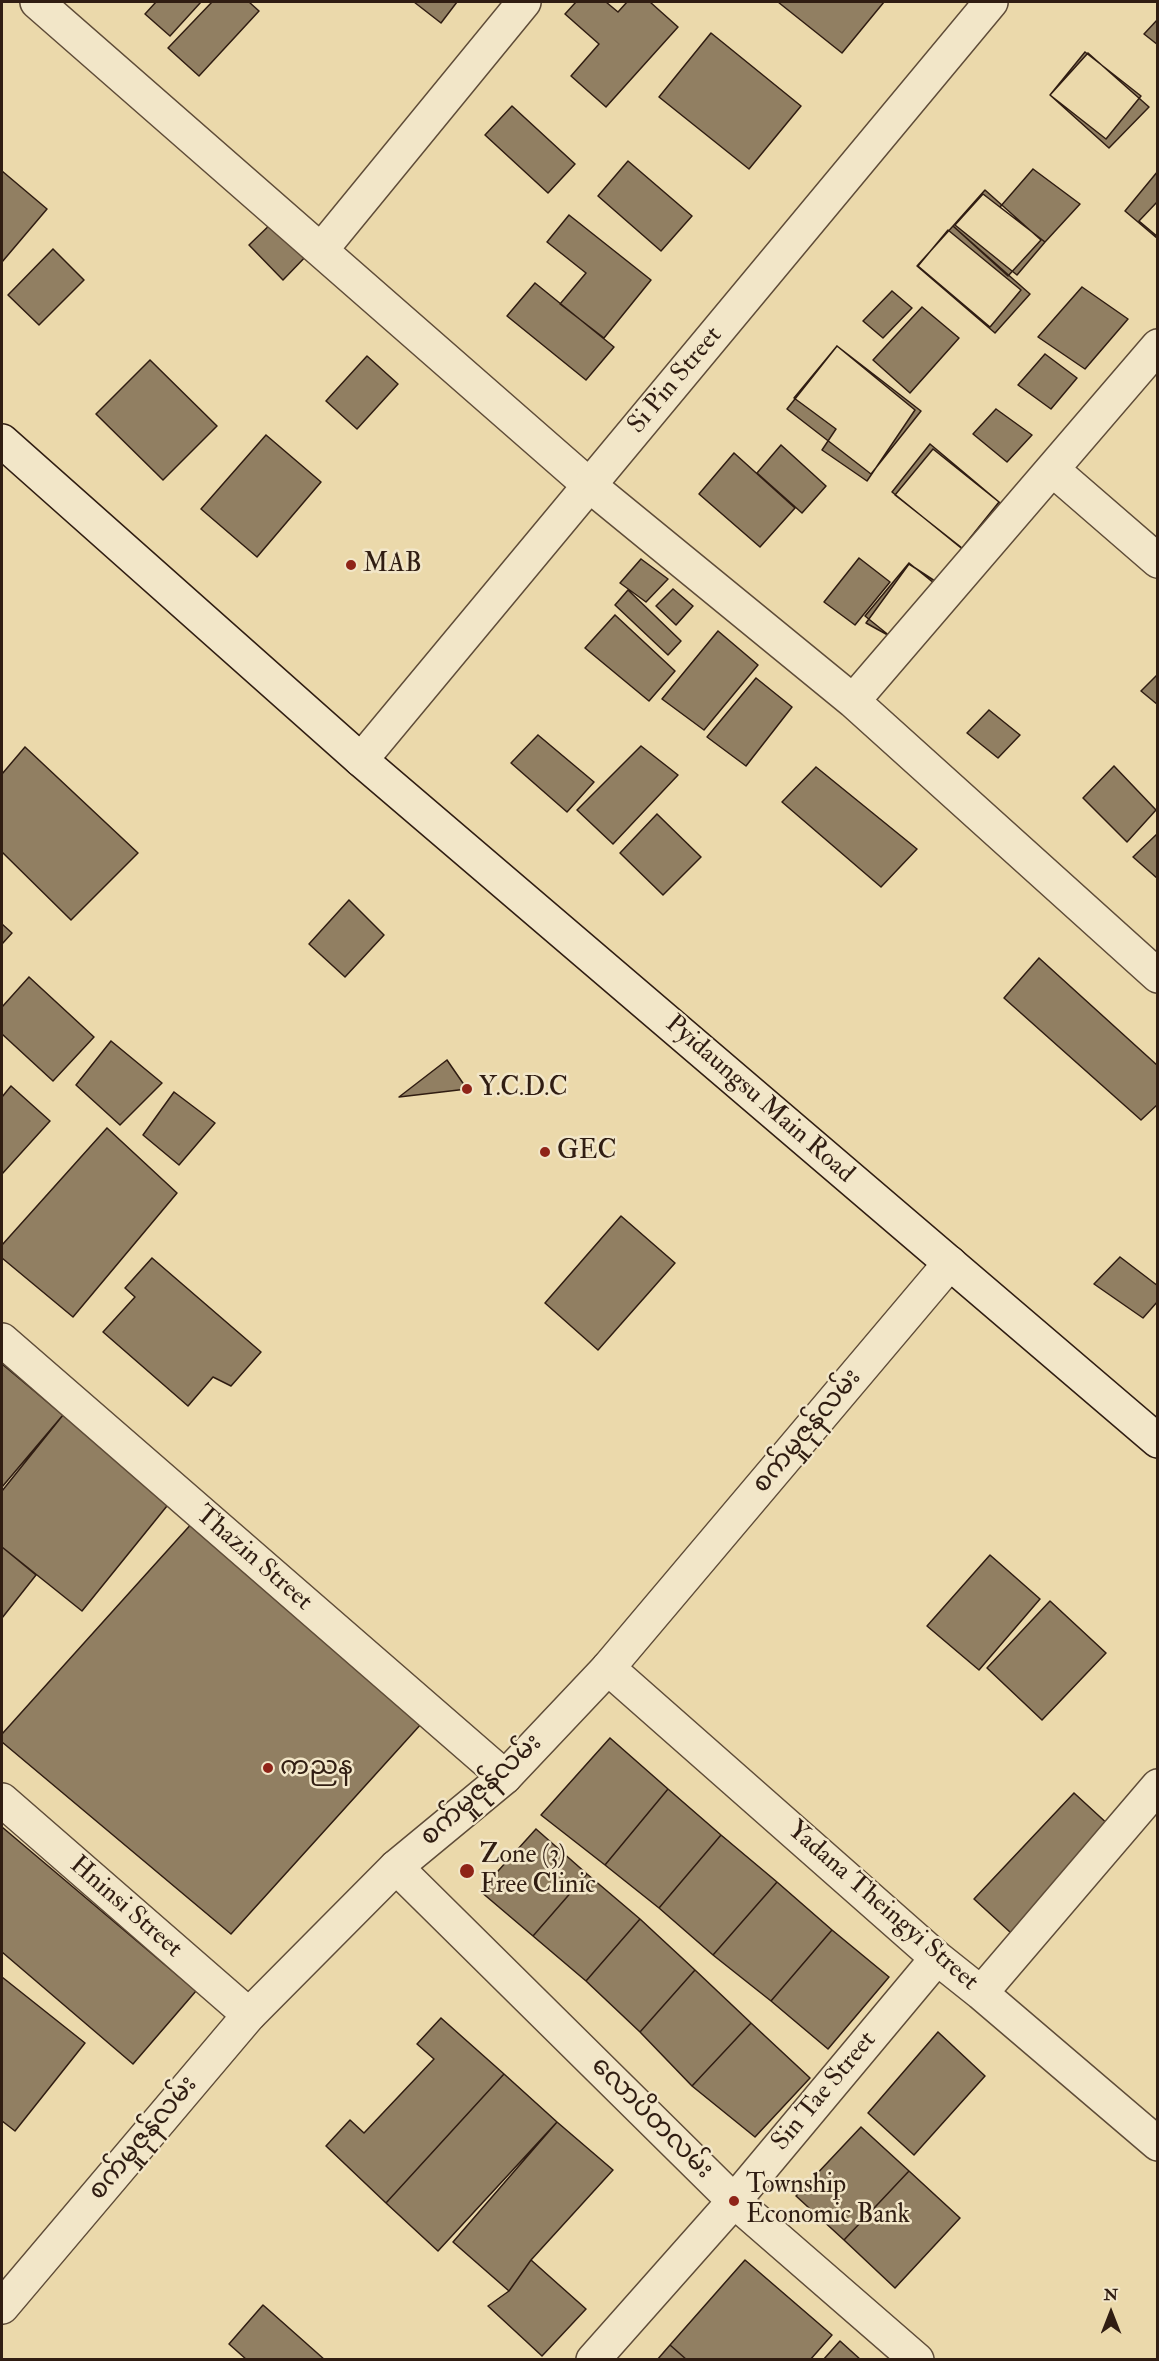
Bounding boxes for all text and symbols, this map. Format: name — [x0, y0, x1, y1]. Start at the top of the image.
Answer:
street label: Si Pin Street — [622, 321, 730, 441]
place label: MAB — [363, 549, 422, 581]
marker: MAB — [344, 558, 358, 572]
street label: Pyidaungsu Main Road — [658, 1009, 860, 1191]
place label: Y.C.D.C — [479, 1073, 568, 1105]
marker: Y.C.D.C — [460, 1082, 474, 1096]
place label: GEC — [557, 1136, 617, 1168]
marker: GEC — [538, 1145, 552, 1159]
street label: စက်မှုဇုန်လမ်း — [747, 1363, 869, 1501]
street label: Thazin Street — [188, 1500, 318, 1618]
street label: စက်မှုဇုန်လမ်း — [415, 1728, 549, 1854]
place label: ကညန — [280, 1752, 353, 1784]
marker: ကညန — [261, 1761, 275, 1775]
street label: Yadana Theingyi Street — [780, 1816, 984, 1998]
place label: Zone (3) Free Clinic — [480, 1840, 596, 1901]
street label: Hninsi Street — [62, 1851, 188, 1965]
marker: Zone (3) Free Clinic — [458, 1862, 476, 1880]
street label: Sin Tae Street — [766, 2026, 884, 2158]
street label: လောပိတလမ်း — [583, 2051, 719, 2187]
street label: စက်မှုဇုန်လမ်း — [83, 2070, 205, 2208]
place label: Township Economic Bank — [746, 2170, 910, 2232]
marker: Township Economic Bank — [727, 2194, 741, 2208]
north arrow — [1081, 2283, 1141, 2343]
text: N — [1104, 2285, 1118, 2305]

